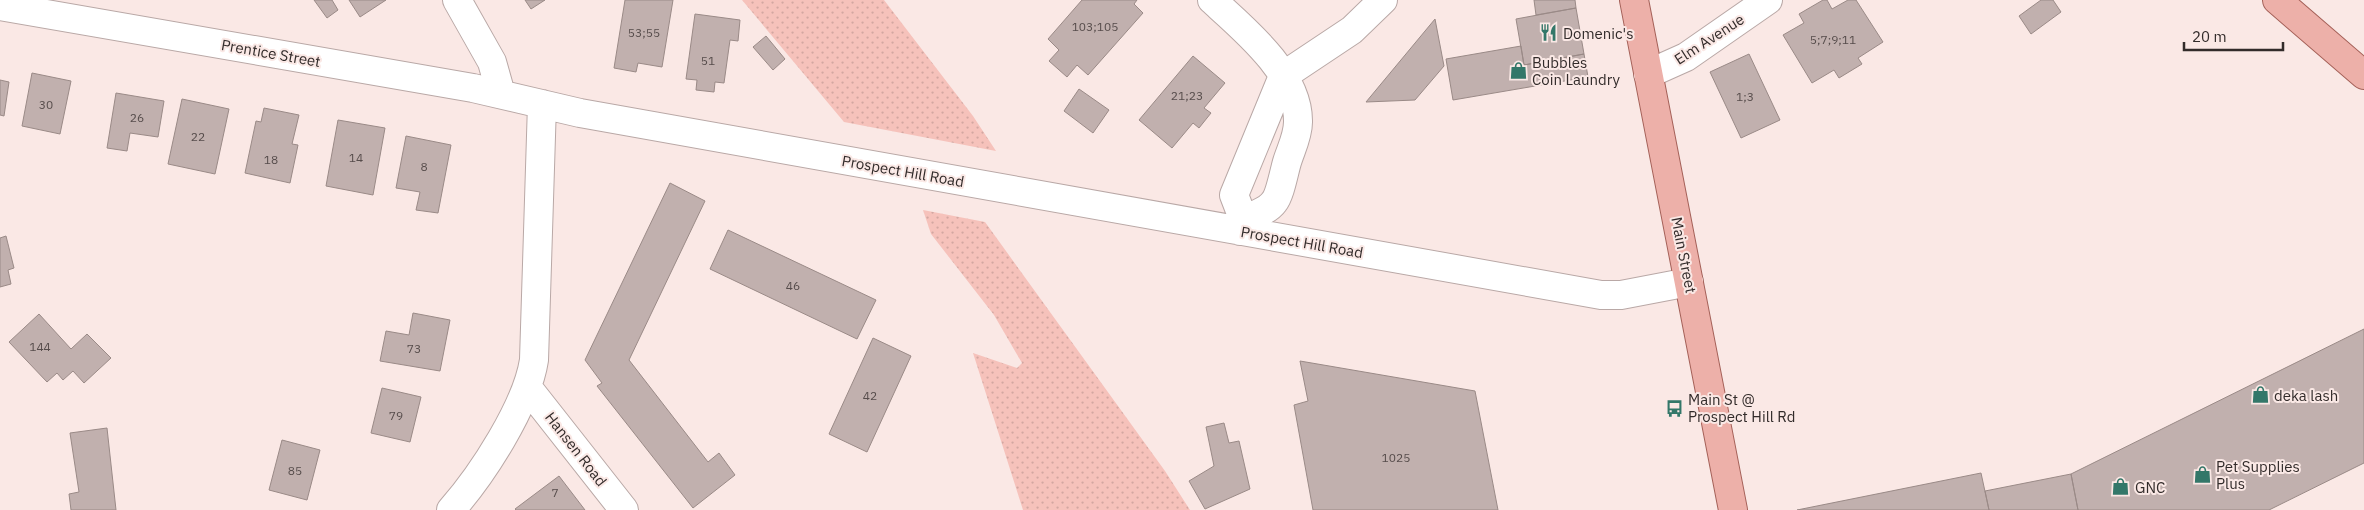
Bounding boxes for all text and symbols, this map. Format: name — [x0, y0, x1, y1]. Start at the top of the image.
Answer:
street label: Elm Avenue — [1670, 9, 1748, 69]
house number: 103;105 — [1072, 19, 1118, 34]
scale bar — [2184, 20, 2283, 52]
restaurant icon: Domenic's — [1539, 23, 1559, 43]
place label: Domenic's — [1563, 24, 1634, 43]
house number: 53;55 — [628, 25, 660, 40]
text: 20 m — [2192, 27, 2227, 46]
house number: 5;7;9;11 — [1810, 32, 1856, 47]
street label: Prentice Street — [220, 35, 322, 71]
house number: 51 — [701, 53, 715, 68]
place label: Bubbles Coin Laundry — [1532, 53, 1620, 89]
shop icon: Bubbles Coin Laundry — [1508, 61, 1528, 81]
house number: 21;23 — [1171, 88, 1203, 103]
house number: 1;3 — [1736, 89, 1754, 104]
house number: 30 — [39, 97, 53, 112]
house number: 26 — [130, 110, 144, 125]
house number: 22 — [191, 129, 205, 144]
house number: 14 — [349, 150, 363, 165]
street label: Prospect Hill Road — [840, 151, 966, 191]
house number: 18 — [264, 152, 278, 167]
house number: 8 — [420, 159, 428, 174]
street label: Main Street — [1667, 215, 1701, 295]
street label: Prospect Hill Road — [1239, 222, 1365, 262]
house number: 46 — [786, 278, 800, 293]
house number: 144 — [29, 339, 51, 354]
house number: 73 — [407, 341, 421, 356]
shop icon: deka lash — [2250, 385, 2270, 405]
place label: deka lash — [2274, 386, 2338, 405]
house number: 42 — [863, 388, 877, 403]
place label: Main St @ Prospect Hill Rd — [1688, 390, 1795, 426]
bus stop icon: Main St @ Prospect Hill Rd — [1664, 398, 1684, 418]
house number: 79 — [389, 408, 403, 423]
street label: Hansen Road — [541, 408, 611, 490]
house number: 1025 — [1382, 450, 1410, 465]
place label: Pet Supplies Plus — [2216, 457, 2300, 493]
house number: 85 — [288, 463, 302, 478]
shop icon: Pet Supplies Plus — [2192, 465, 2212, 485]
shop icon: GNC — [2111, 477, 2131, 497]
place label: GNC — [2135, 478, 2165, 497]
house number: 7 — [551, 485, 559, 500]

